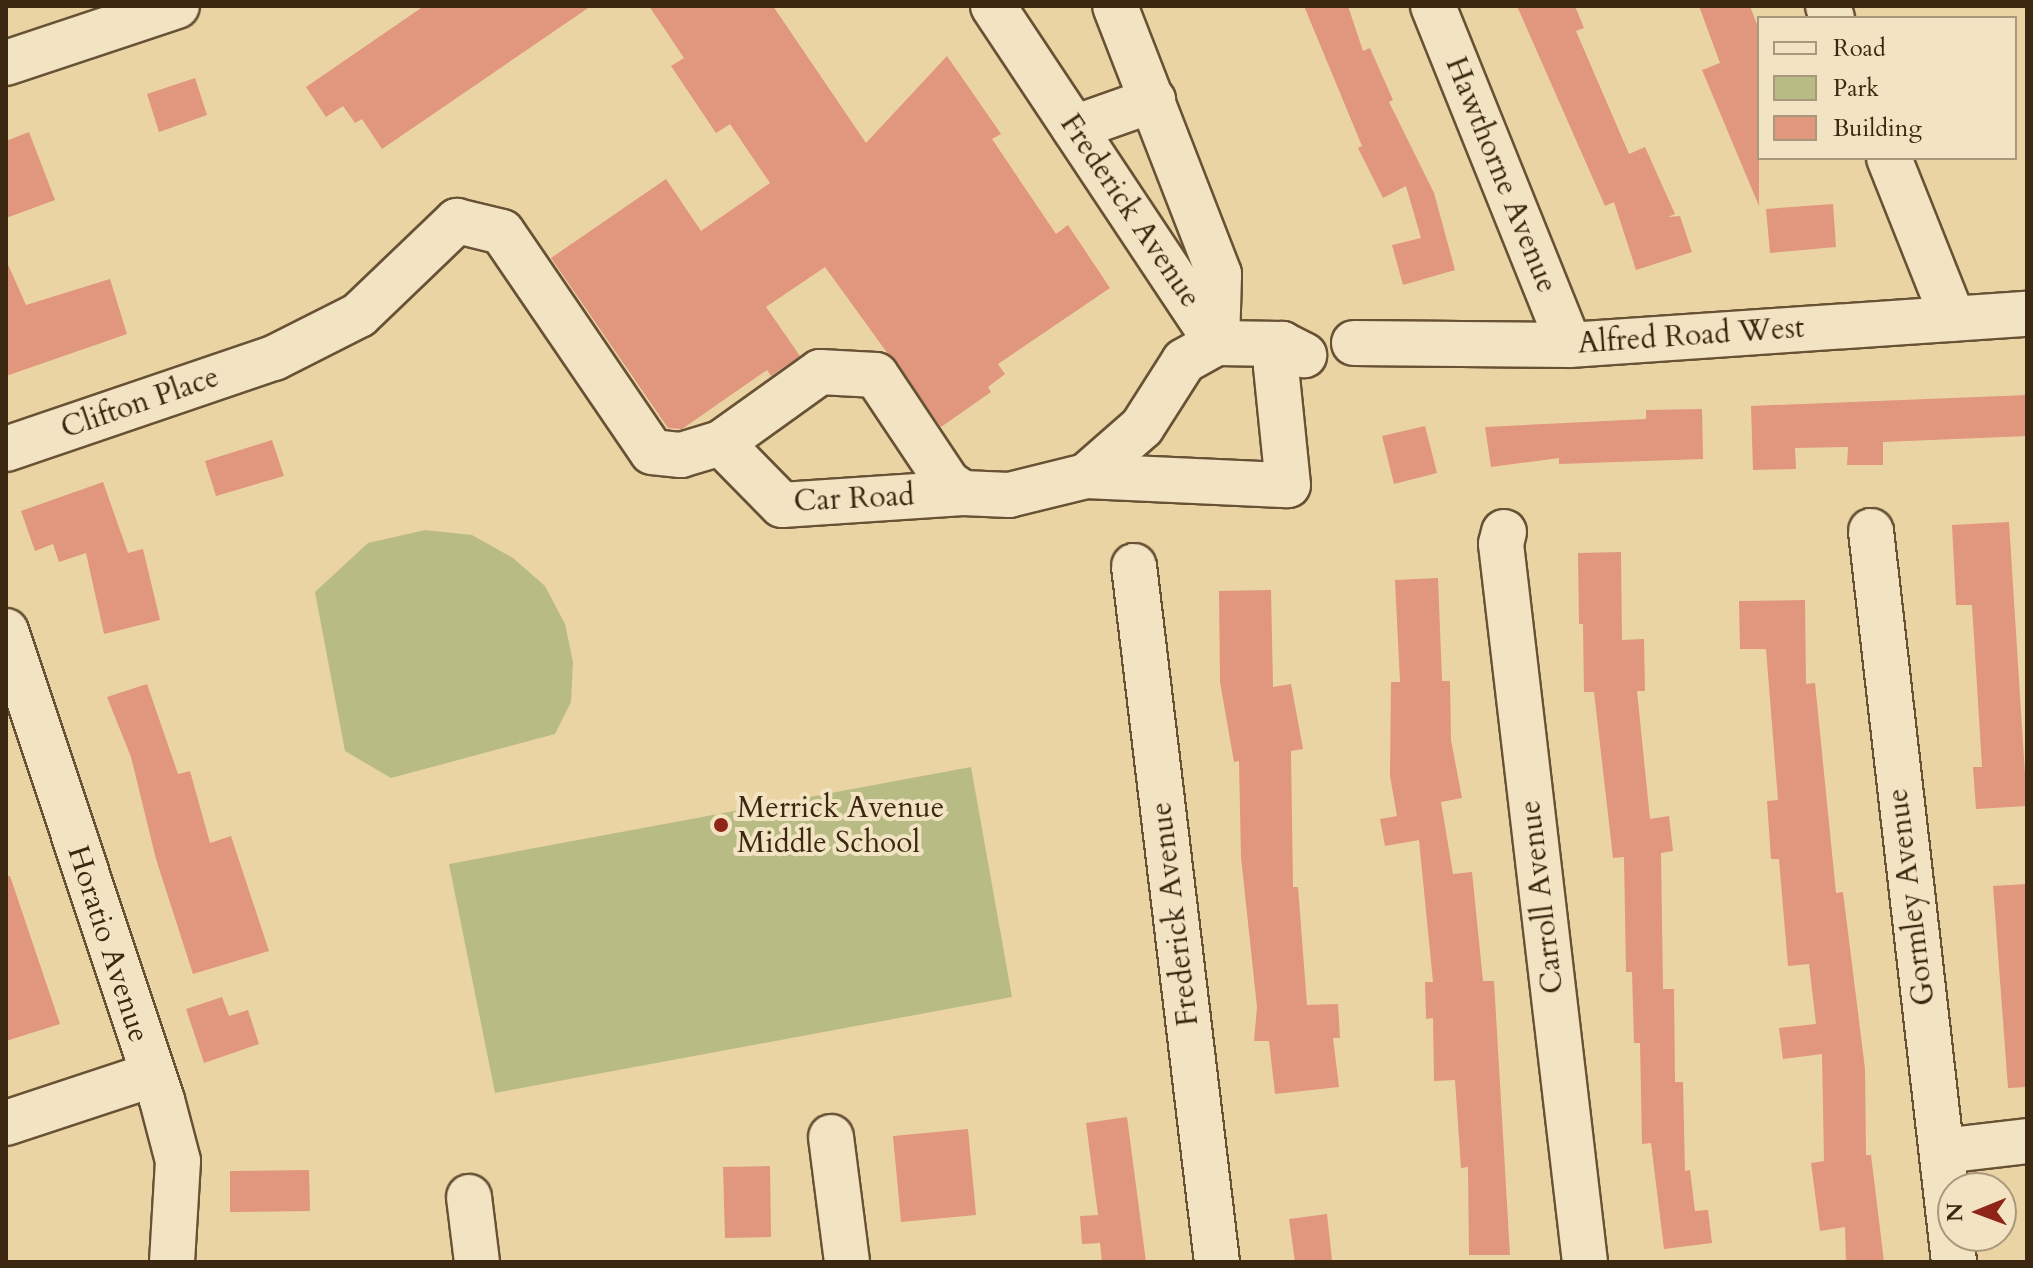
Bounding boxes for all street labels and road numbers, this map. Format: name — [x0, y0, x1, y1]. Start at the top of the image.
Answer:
street label: Hawthorne Avenue — [1437, 52, 1565, 298]
street label: Frederick Avenue — [1052, 107, 1208, 315]
street label: Alfred Road West — [1577, 310, 1805, 362]
street label: Clifton Place — [56, 359, 224, 447]
street label: Car Road — [793, 478, 915, 520]
street label: Gormley Avenue — [1880, 786, 1942, 1008]
street label: Carroll Avenue — [1512, 798, 1572, 996]
street label: Frederick Avenue — [1143, 800, 1207, 1028]
street label: Horatio Avenue — [59, 841, 157, 1047]

